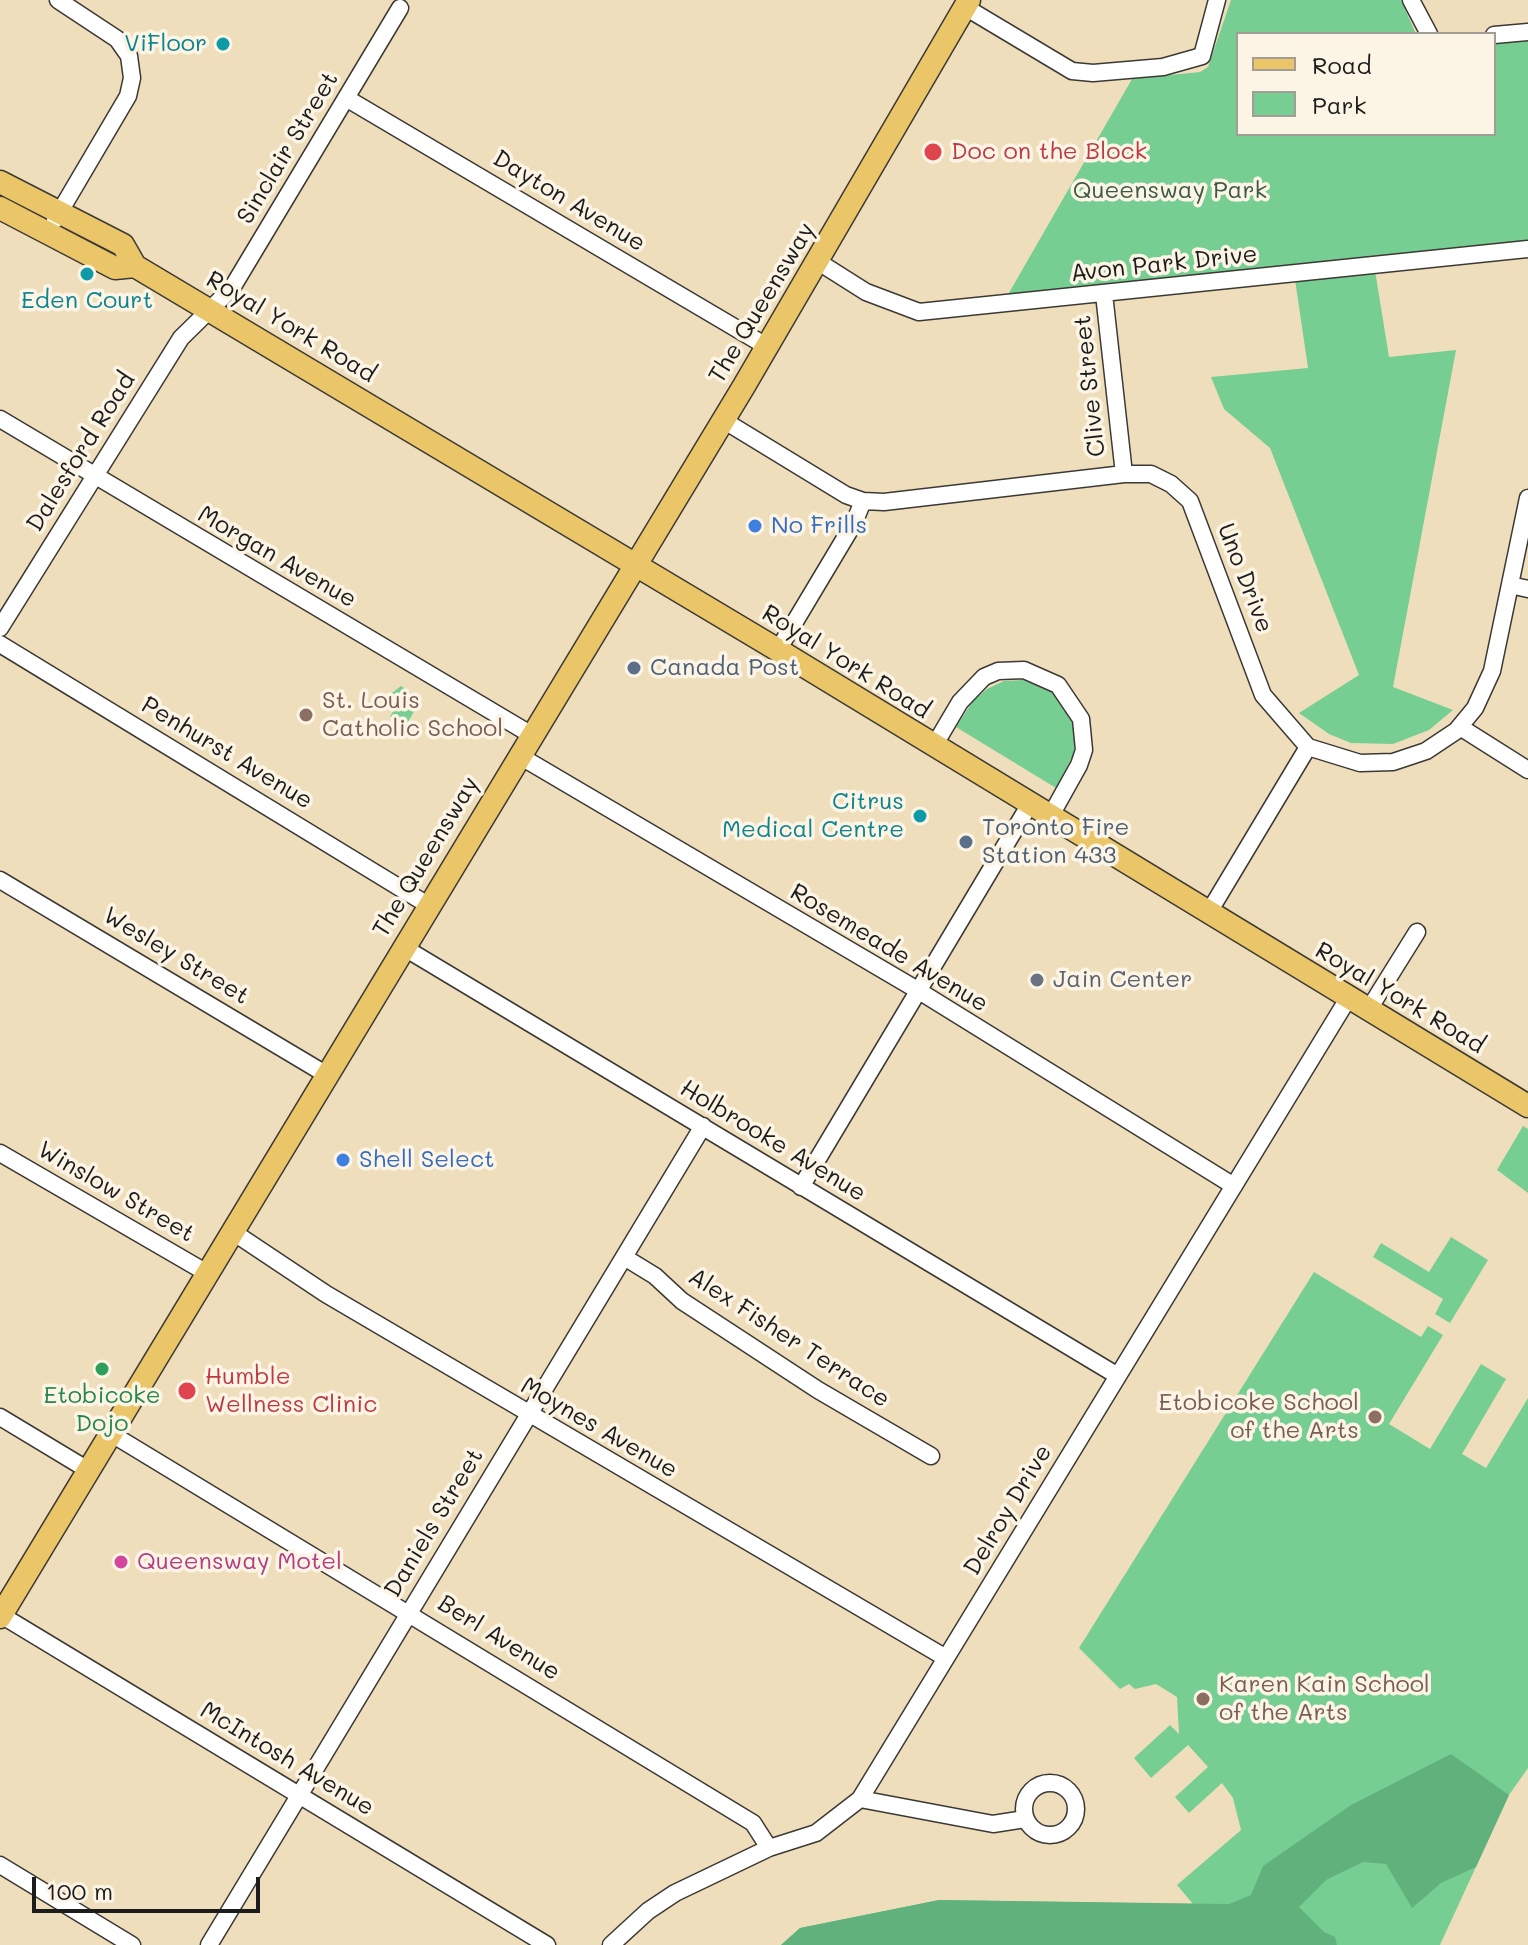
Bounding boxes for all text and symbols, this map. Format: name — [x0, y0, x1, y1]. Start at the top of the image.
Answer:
place label: ViFloor — [124, 30, 207, 58]
legend — [1236, 32, 1496, 136]
marker: ViFloor — [214, 35, 232, 53]
text: Road — [1312, 49, 1372, 80]
street label: Sinclair Street — [231, 67, 345, 229]
text: Park — [1312, 89, 1366, 120]
place label: Doc on the Block — [951, 138, 1147, 166]
marker: Doc on the Block — [922, 141, 944, 163]
street label: Dayton Avenue — [488, 144, 650, 258]
park label: Queensway Park — [1073, 177, 1267, 205]
street label: The Queensway — [703, 218, 821, 388]
street label: Avon Park Drive — [1069, 240, 1259, 288]
marker: Eden Court — [78, 265, 96, 283]
street label: Royal York Road — [201, 265, 381, 389]
place label: Eden Court — [21, 287, 153, 315]
street label: Clive Street — [1068, 314, 1112, 458]
street label: Dalesford Road — [20, 367, 142, 537]
street label: Morgan Avenue — [193, 500, 361, 614]
place label: No Frills — [771, 512, 867, 540]
marker: No Frills — [746, 517, 764, 535]
street label: Uno Drive — [1211, 519, 1279, 637]
street label: Royal York Road — [757, 599, 935, 725]
place label: Canada Post — [650, 654, 799, 682]
marker: Canada Post — [625, 659, 643, 677]
place label: St. Louis Catholic School — [322, 687, 503, 743]
street label: Penhurst Avenue — [136, 691, 318, 815]
marker: St. Louis Catholic School — [297, 706, 315, 724]
street label: The Queensway — [367, 772, 485, 942]
place label: Citrus Medical Centre — [722, 788, 904, 844]
marker: Citrus Medical Centre — [911, 807, 929, 825]
place label: Toronto Fire Station 433 — [982, 814, 1129, 870]
marker: Toronto Fire Station 433 — [957, 833, 975, 851]
street label: Rosemeade Avenue — [785, 877, 993, 1019]
street label: Wesley Street — [98, 901, 254, 1011]
street label: Royal York Road — [1310, 936, 1490, 1060]
place label: Jain Center — [1053, 966, 1192, 994]
marker: Jain Center — [1028, 971, 1046, 989]
street label: Holbrooke Avenue — [675, 1074, 871, 1208]
street label: Winslow Street — [32, 1135, 200, 1249]
place label: Shell Select — [359, 1146, 495, 1174]
marker: Shell Select — [334, 1151, 352, 1169]
street label: Alex Fisher Terrace — [683, 1262, 895, 1414]
marker: Etobicoke Dojo — [93, 1360, 111, 1378]
place label: Humble Wellness Clinic — [205, 1363, 377, 1419]
street label: Moynes Avenue — [515, 1371, 683, 1485]
marker: Humble Wellness Clinic — [176, 1380, 198, 1402]
place label: Etobicoke Dojo — [43, 1382, 161, 1438]
place label: Etobicoke School of the Arts — [1159, 1389, 1359, 1445]
marker: Etobicoke School of the Arts — [1366, 1408, 1384, 1426]
street label: Delroy Drive — [958, 1439, 1058, 1581]
street label: Daniels Street — [378, 1443, 490, 1603]
place label: Queensway Motel — [137, 1548, 342, 1576]
marker: Queensway Motel — [112, 1553, 130, 1571]
street label: Berl Avenue — [433, 1589, 565, 1687]
place label: Karen Kain School of the Arts — [1219, 1671, 1430, 1727]
marker: Karen Kain School of the Arts — [1194, 1690, 1212, 1708]
street label: McIntosh Avenue — [195, 1696, 379, 1822]
scale bar — [36, 1861, 264, 1911]
text: 100 m — [46, 1875, 113, 1906]

